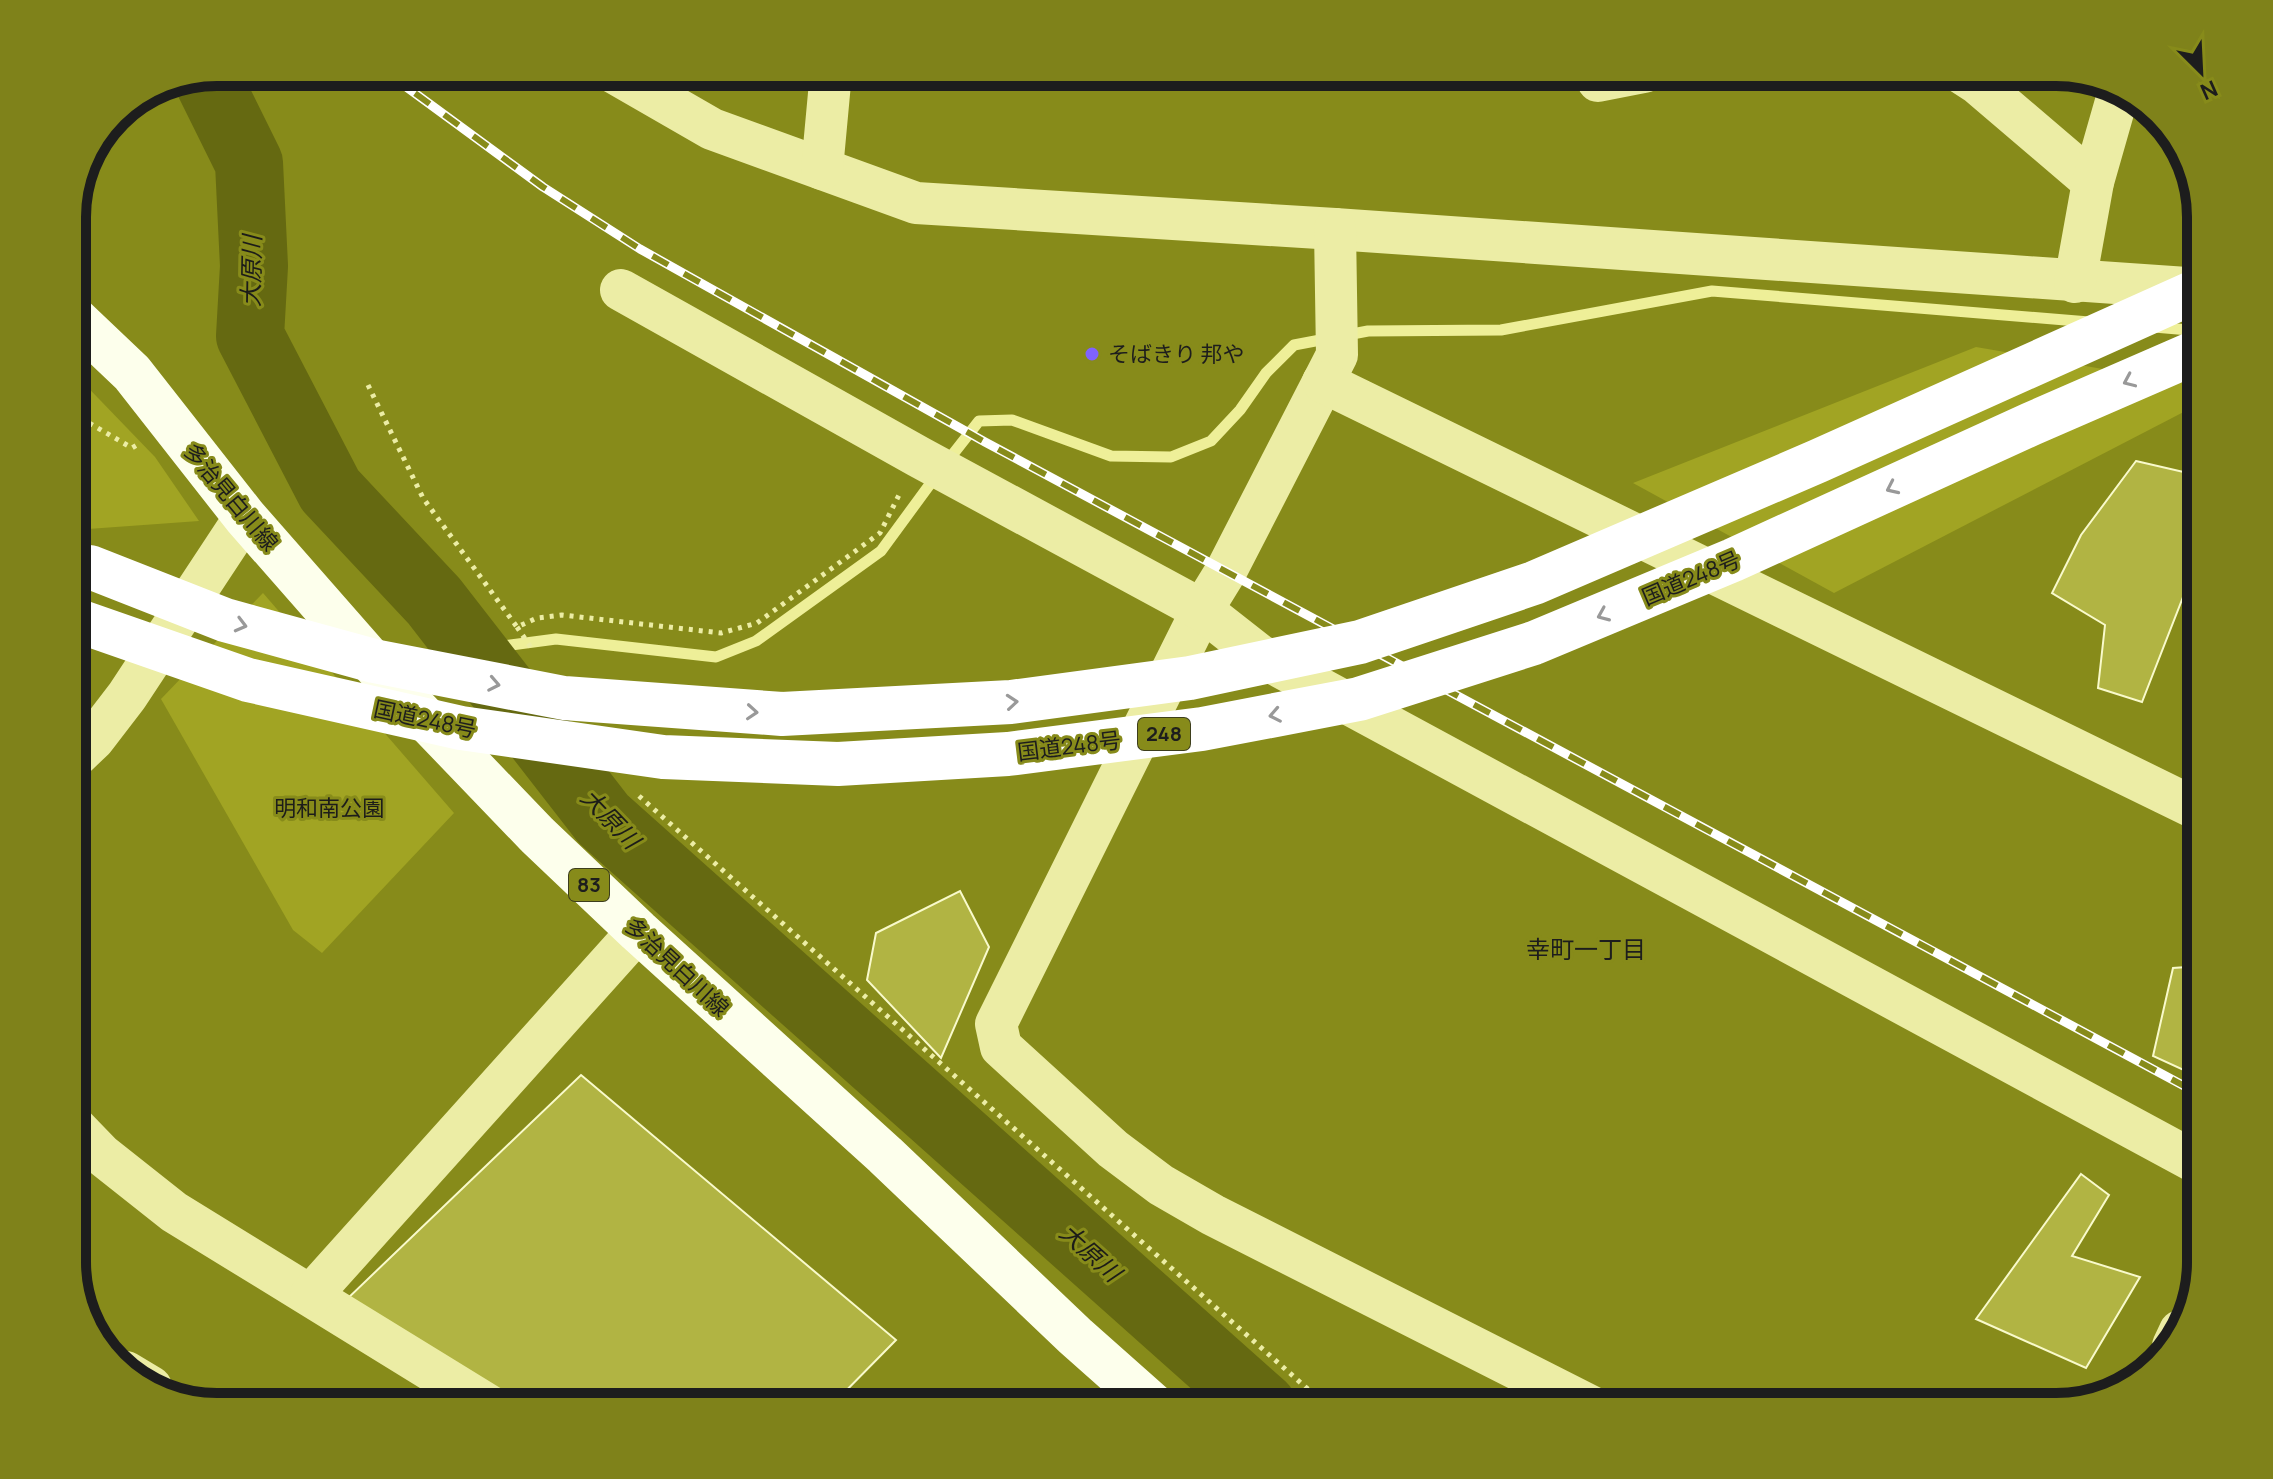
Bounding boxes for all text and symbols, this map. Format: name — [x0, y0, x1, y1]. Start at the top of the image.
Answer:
north arrow — [2161, 32, 2241, 112]
text: N — [2196, 73, 2222, 107]
water label: 大原川 — [233, 232, 268, 307]
place label: そばきり 邦や — [1108, 339, 1244, 369]
marker: そばきり 邦や — [1083, 345, 1101, 363]
one-way arrow — [2123, 372, 2138, 388]
street label: 多治見白川線 — [177, 437, 285, 557]
one-way arrow — [1886, 478, 1900, 494]
street label: 国道248号 — [1637, 544, 1745, 612]
one-way arrow — [1597, 605, 1611, 621]
one-way arrow — [234, 615, 248, 632]
one-way arrow — [488, 675, 501, 692]
one-way arrow — [1006, 693, 1019, 710]
street label: 国道248号 — [371, 694, 479, 744]
one-way arrow — [746, 703, 759, 720]
one-way arrow — [1269, 706, 1282, 723]
road number: 248 — [1138, 718, 1190, 750]
street label: 国道248号 — [1016, 725, 1122, 767]
water label: 大原川 — [574, 781, 650, 857]
park label: 明和南公園 — [274, 793, 384, 823]
road number: 83 — [569, 869, 609, 901]
street label: 多治見白川線 — [618, 911, 736, 1023]
district label: 幸町一丁目 — [1526, 932, 1646, 965]
water label: 大原川 — [1053, 1216, 1131, 1290]

